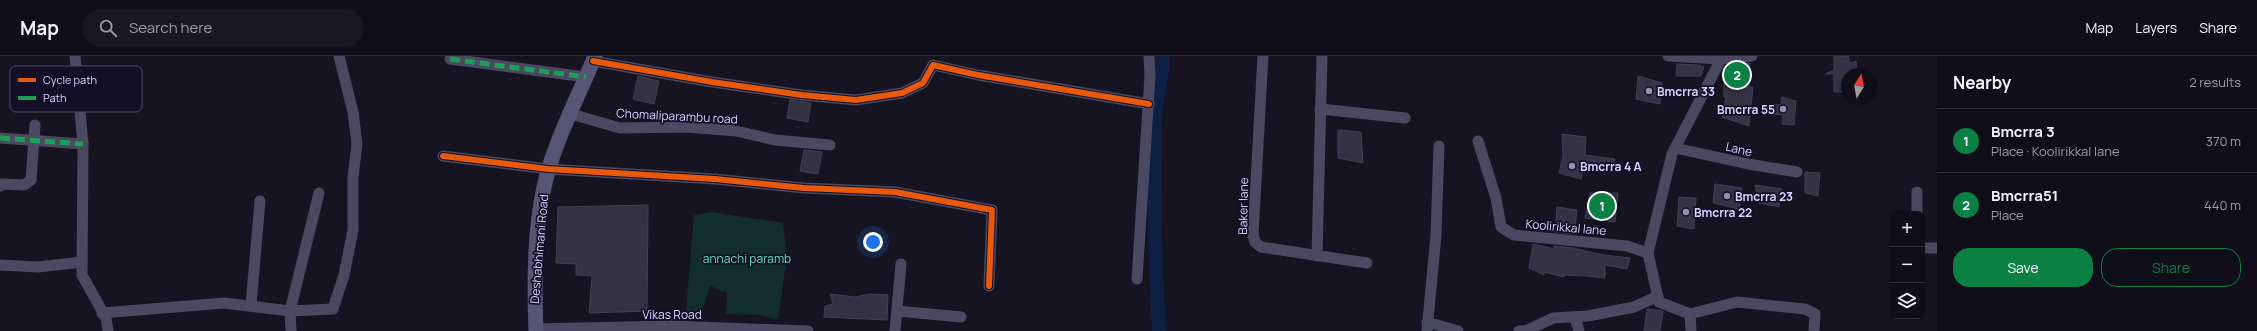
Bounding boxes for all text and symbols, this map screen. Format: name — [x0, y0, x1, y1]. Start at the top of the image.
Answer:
search box — [83, 10, 363, 46]
text: Map — [20, 15, 59, 41]
icon: search — [97, 17, 119, 39]
text: Search here — [129, 17, 212, 38]
text: Map — [2085, 18, 2113, 37]
text: Layers — [2135, 18, 2177, 37]
text: Share — [2199, 18, 2237, 37]
pin: 2 — [1724, 60, 1750, 90]
legend — [10, 66, 142, 112]
north arrow — [1841, 68, 1877, 104]
text: Nearby — [1953, 71, 2011, 94]
text: Cycle path — [43, 72, 97, 87]
text: 2 results — [2189, 73, 2241, 91]
place label: Bmcrra 33 — [1657, 83, 1715, 100]
marker: Bmcrra 33 — [1644, 86, 1654, 96]
text: Path — [43, 90, 66, 105]
place label: Bmcrra 55 — [1717, 101, 1775, 118]
street label: Chomaliparambu road — [616, 104, 738, 128]
marker: Bmcrra 55 — [1778, 104, 1788, 114]
text: Bmcrra 3 — [1991, 121, 2055, 142]
text: 1 — [1963, 132, 1969, 150]
text: 370 m — [2206, 132, 2241, 150]
street label: Lane — [1724, 138, 1754, 160]
text: Place · Koolirikkal lane — [1991, 142, 2120, 160]
place label: Bmcrra 4 A — [1580, 158, 1642, 175]
marker: Bmcrra 4 A — [1567, 161, 1577, 171]
street label: Baker lane — [1234, 177, 1252, 235]
text: Bmcrra51 — [1991, 185, 2058, 206]
place label: Bmcrra 23 — [1735, 188, 1793, 205]
pin: 1 — [1589, 191, 1615, 221]
marker: Bmcrra 23 — [1722, 191, 1732, 201]
street label: Deshabhimani Road — [526, 194, 552, 304]
text: 2 — [1962, 196, 1970, 214]
text: 440 m — [2204, 196, 2241, 214]
place label: Bmcrra 22 — [1694, 204, 1752, 221]
text: Place — [1991, 206, 2024, 224]
marker: Bmcrra 22 — [1681, 207, 1691, 217]
map controls — [1889, 211, 1925, 319]
button: + — [1889, 211, 1925, 247]
street label: Koolirikkal lane — [1525, 215, 1607, 239]
your location — [863, 232, 883, 252]
button: − — [1889, 247, 1925, 283]
button: Save — [1953, 248, 2093, 287]
button: Share — [2101, 248, 2241, 287]
park label: annachi paramb — [703, 250, 791, 267]
button: layers — [1889, 283, 1925, 319]
street label: Vikas Road — [642, 306, 702, 323]

